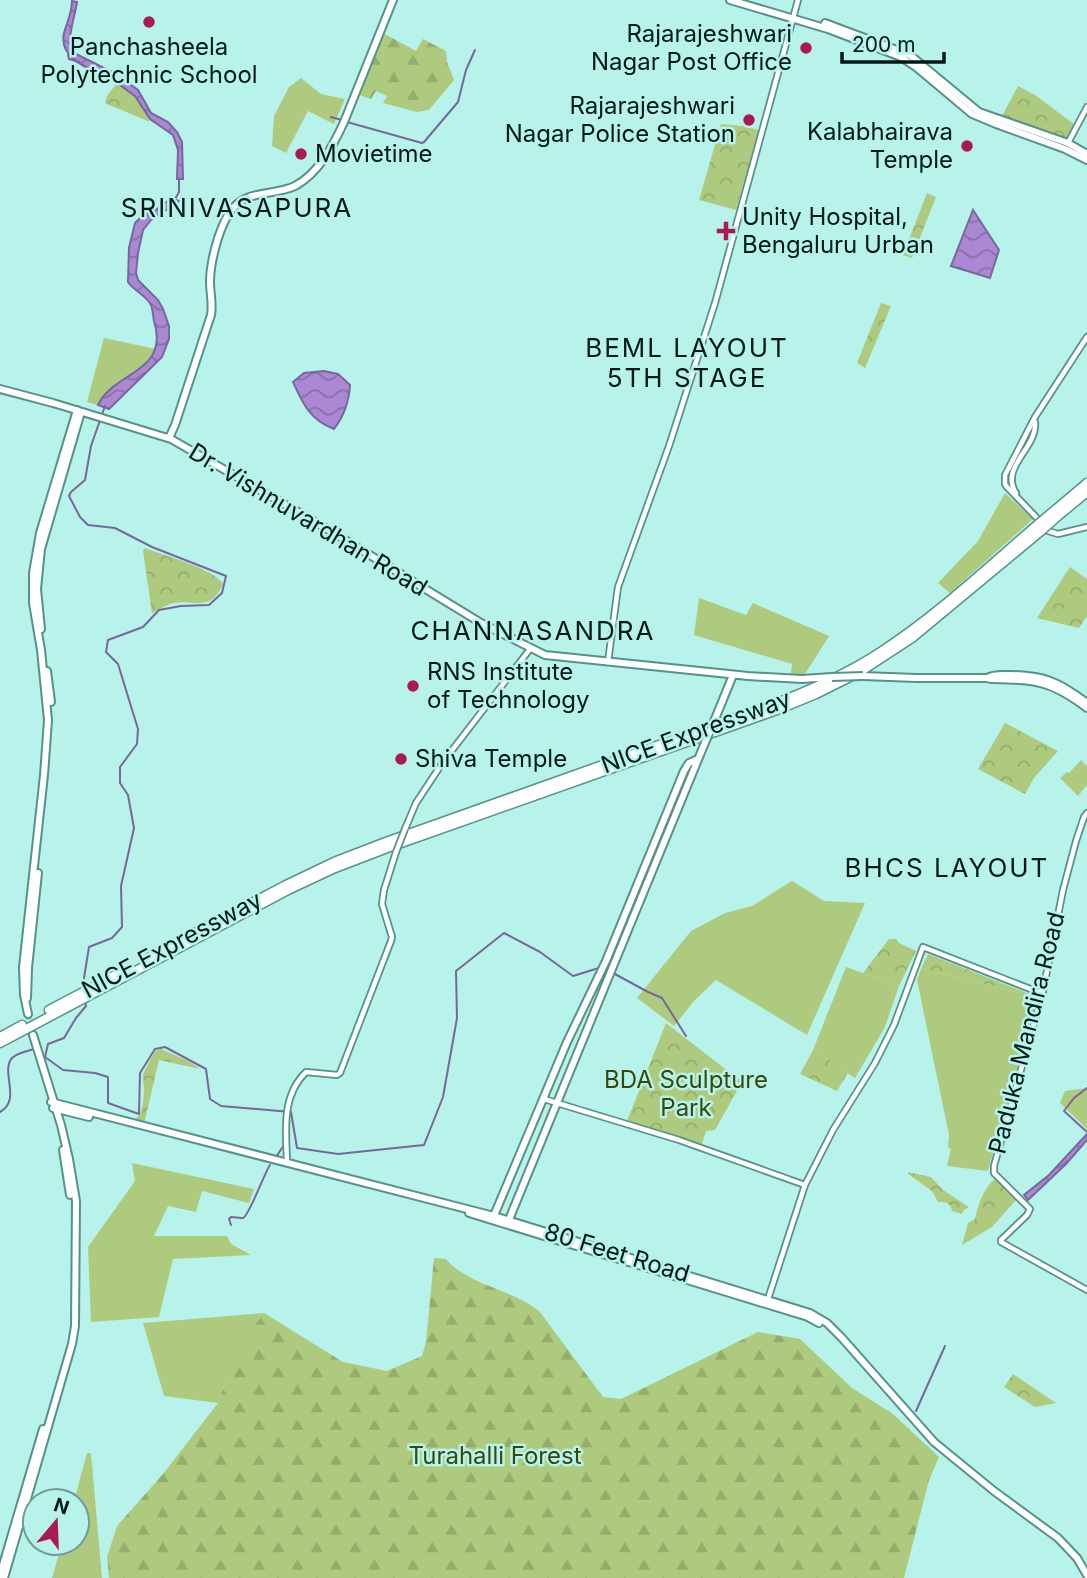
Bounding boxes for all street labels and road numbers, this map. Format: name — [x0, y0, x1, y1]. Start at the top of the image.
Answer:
street label: Dr. Vishnuvardhan Road — [184, 437, 433, 602]
street label: NICE Expressway — [597, 684, 795, 779]
street label: NICE Expressway — [77, 885, 267, 1004]
street label: Paduka Mandira Road — [982, 909, 1071, 1157]
street label: 80 Feet Road — [541, 1217, 693, 1288]

